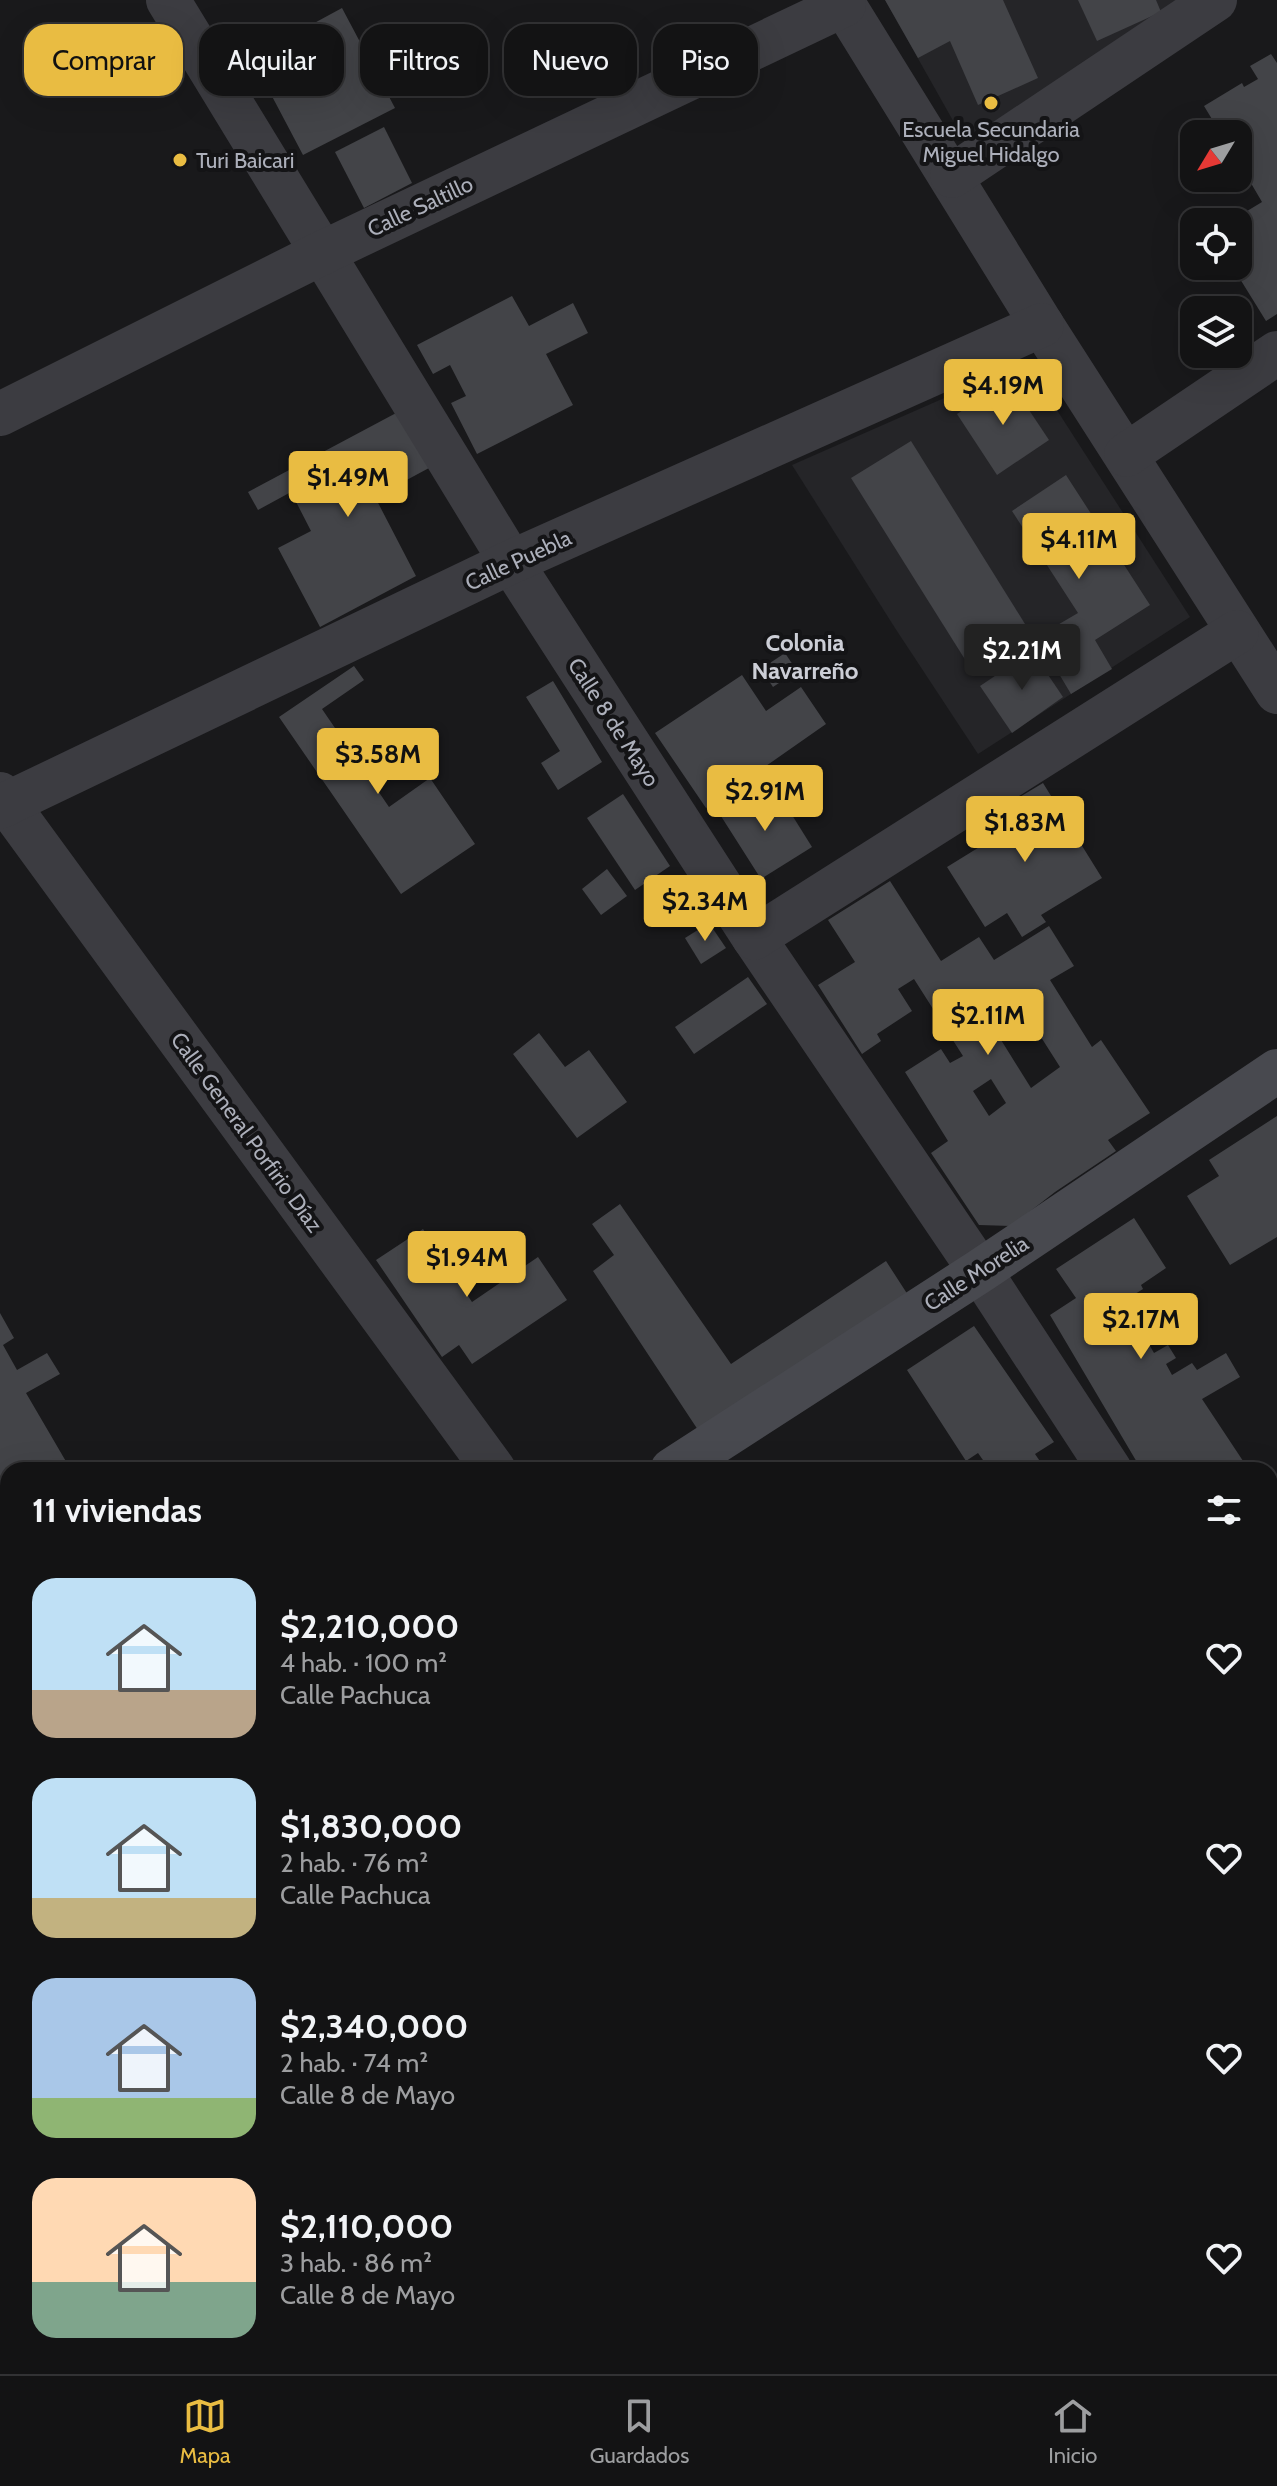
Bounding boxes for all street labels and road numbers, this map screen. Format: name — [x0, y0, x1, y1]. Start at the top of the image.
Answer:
street label: Calle Saltillo — [363, 170, 477, 243]
street label: Calle Puebla — [461, 524, 576, 597]
street label: Calle 8 de Mayo — [562, 653, 665, 792]
street label: Calle General Porfirio Díaz — [165, 1027, 328, 1238]
street label: Calle Morelia — [919, 1230, 1034, 1317]

